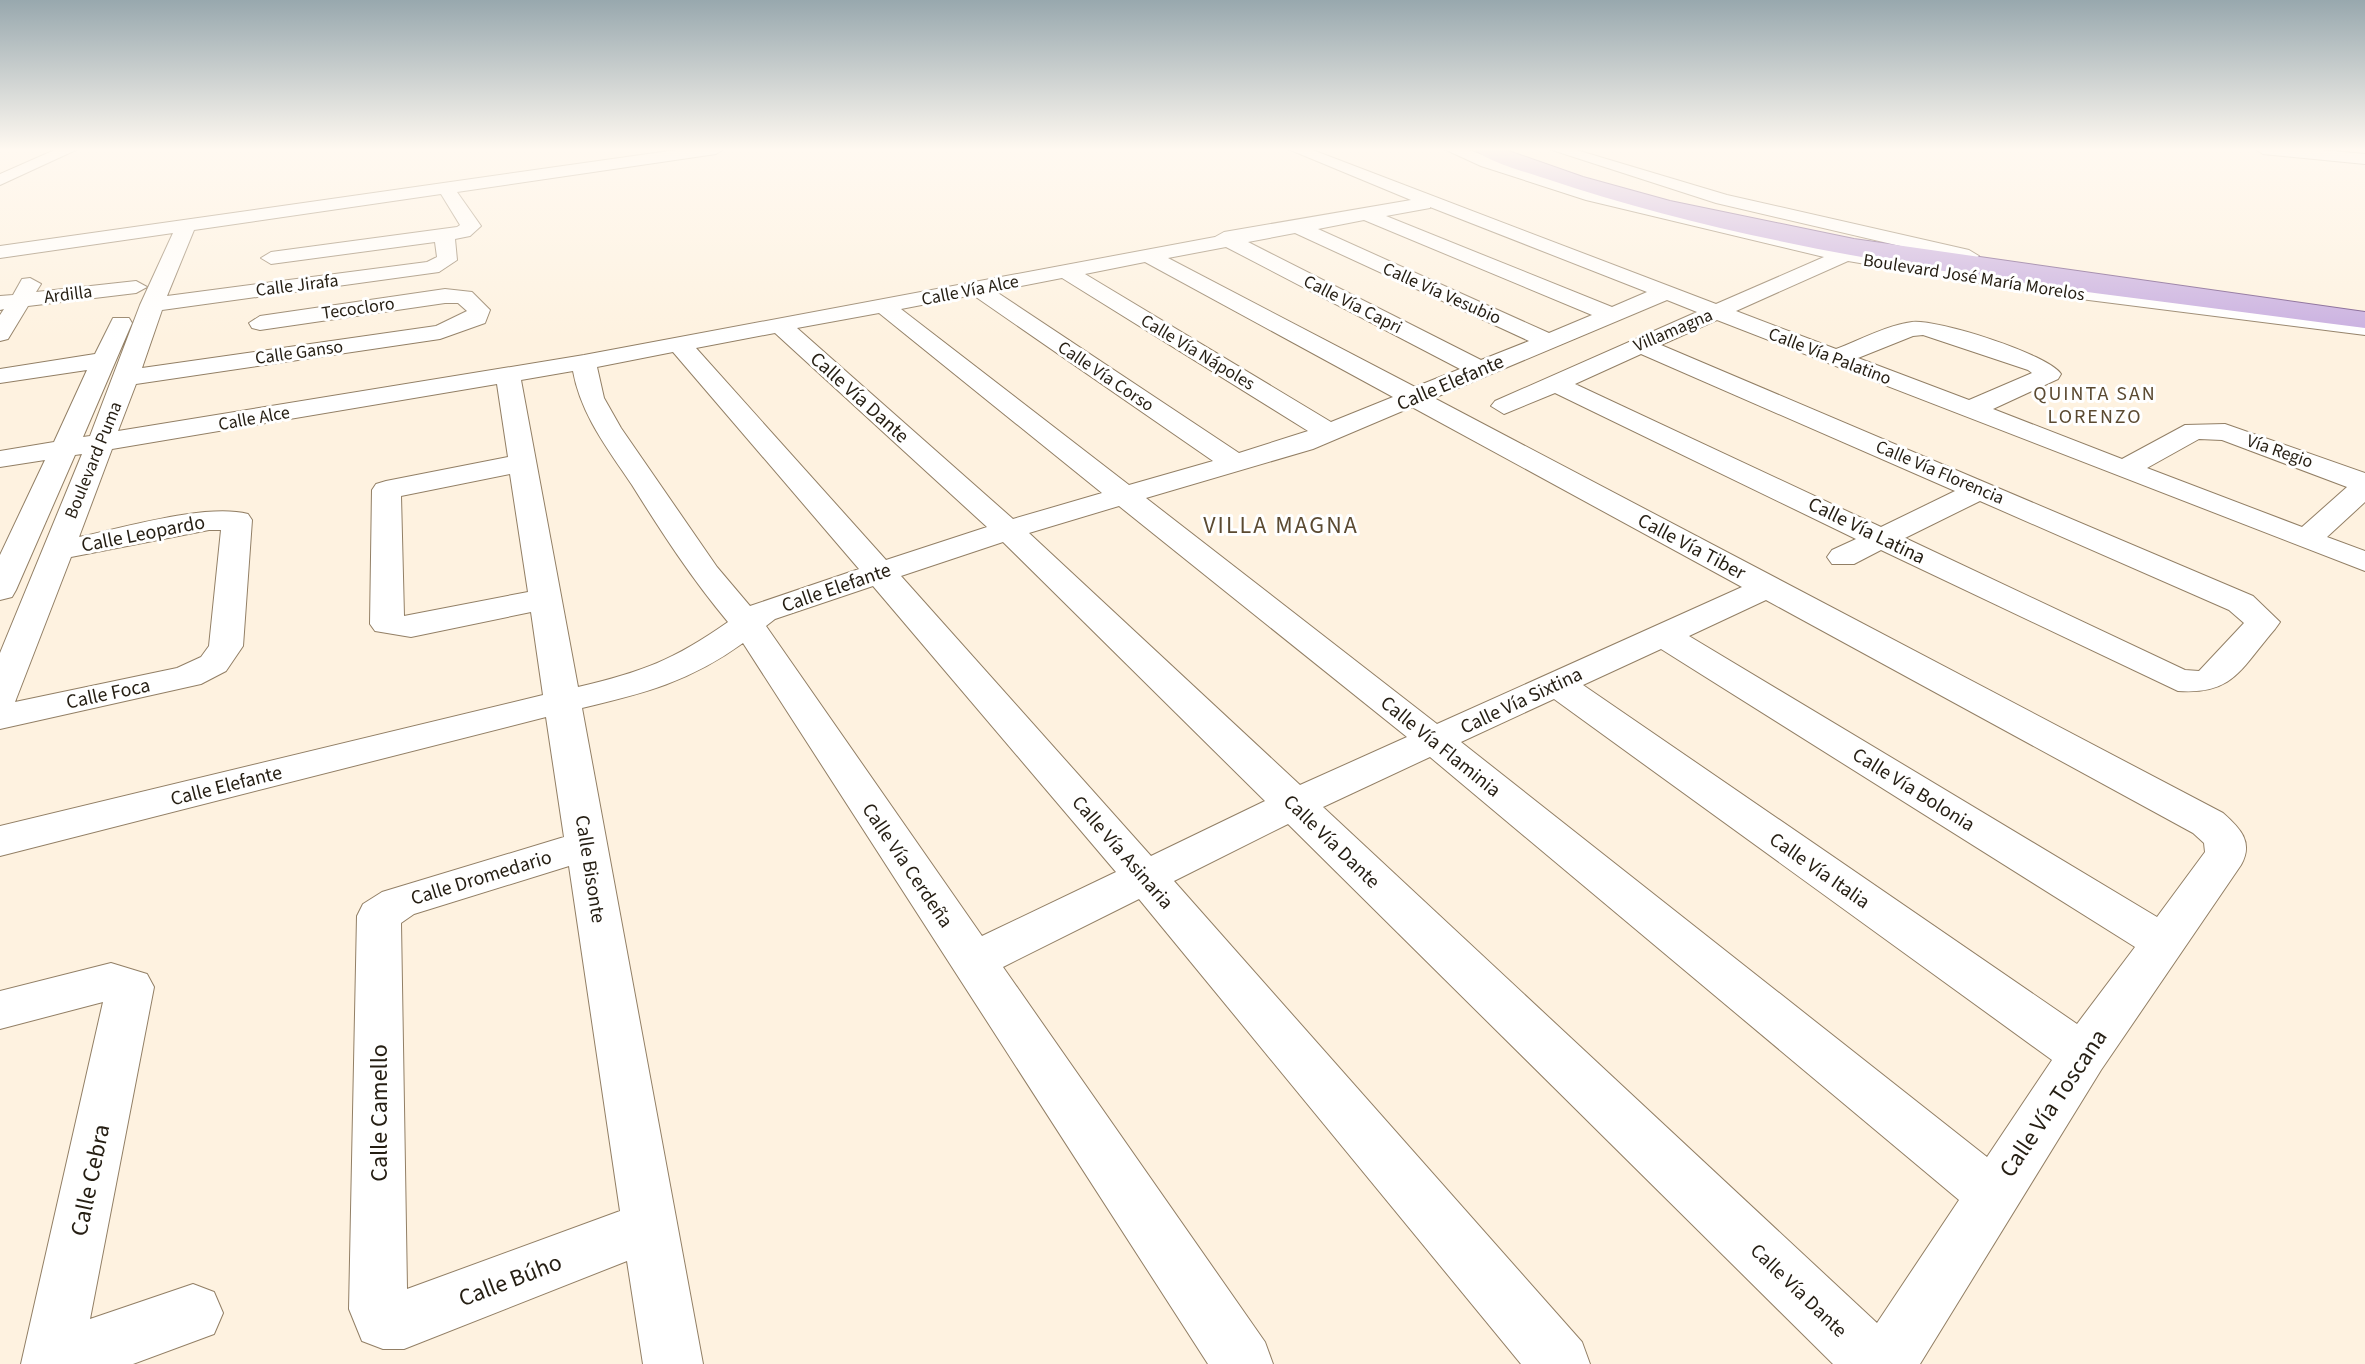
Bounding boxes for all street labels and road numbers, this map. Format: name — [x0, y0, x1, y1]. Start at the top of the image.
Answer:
street label: Boulevard José María Morelos — [1861, 248, 2087, 307]
street label: Calle Vía Vesubio — [1379, 256, 1505, 331]
street label: Calle Jirafa — [254, 268, 340, 303]
street label: Calle Vía Alce — [919, 269, 1021, 312]
street label: Calle Vía Capri — [1299, 269, 1406, 340]
street label: Ardilla — [42, 279, 94, 310]
street label: Tecocloro — [320, 291, 396, 326]
street label: Villamagna — [1630, 303, 1717, 358]
street label: Calle Vía Nápoles — [1136, 308, 1260, 396]
street label: Calle Vía Palatino — [1765, 322, 1895, 391]
street label: Calle Ganso — [254, 334, 345, 371]
street label: Calle Vía Corso — [1053, 335, 1159, 418]
street label: Calle Vía Dante — [804, 346, 915, 450]
street label: Calle Elefante — [1392, 348, 1508, 418]
street label: Boulevard Puma — [59, 398, 128, 523]
street label: Calle Alce — [216, 400, 292, 437]
street label: Vía Regio — [2243, 428, 2316, 474]
street label: Calle Vía Florencia — [1872, 434, 2008, 511]
street label: Calle Vía Latina — [1803, 490, 1930, 571]
street label: Calle Vía Tiber — [1633, 507, 1751, 587]
street label: Calle Leopardo — [79, 508, 207, 560]
street label: Calle Elefante — [778, 556, 895, 620]
street label: Calle Vía Sixtina — [1456, 660, 1587, 741]
street label: Calle Foca — [64, 671, 153, 717]
street label: Calle Vía Flaminia — [1374, 689, 1507, 804]
street label: Calle Vía Bolonia — [1847, 741, 1980, 839]
street label: Calle Elefante — [168, 759, 285, 813]
street label: Calle Vía Dante — [1277, 788, 1386, 895]
street label: Calle Vía Asinaria — [1065, 790, 1180, 916]
street label: Calle Vía Cerdeña — [855, 798, 959, 934]
street label: Calle Bisonte — [568, 813, 612, 925]
street label: Calle Vía Italia — [1763, 826, 1875, 916]
street label: Calle Dromedario — [407, 843, 555, 913]
street label: Calle Vía Toscana — [1991, 1022, 2116, 1185]
street label: Calle Camello — [362, 1044, 397, 1182]
street label: Calle Cebra — [62, 1121, 119, 1239]
street label: Calle Vía Dante — [1744, 1237, 1853, 1344]
street label: Calle Búho — [454, 1245, 567, 1316]

